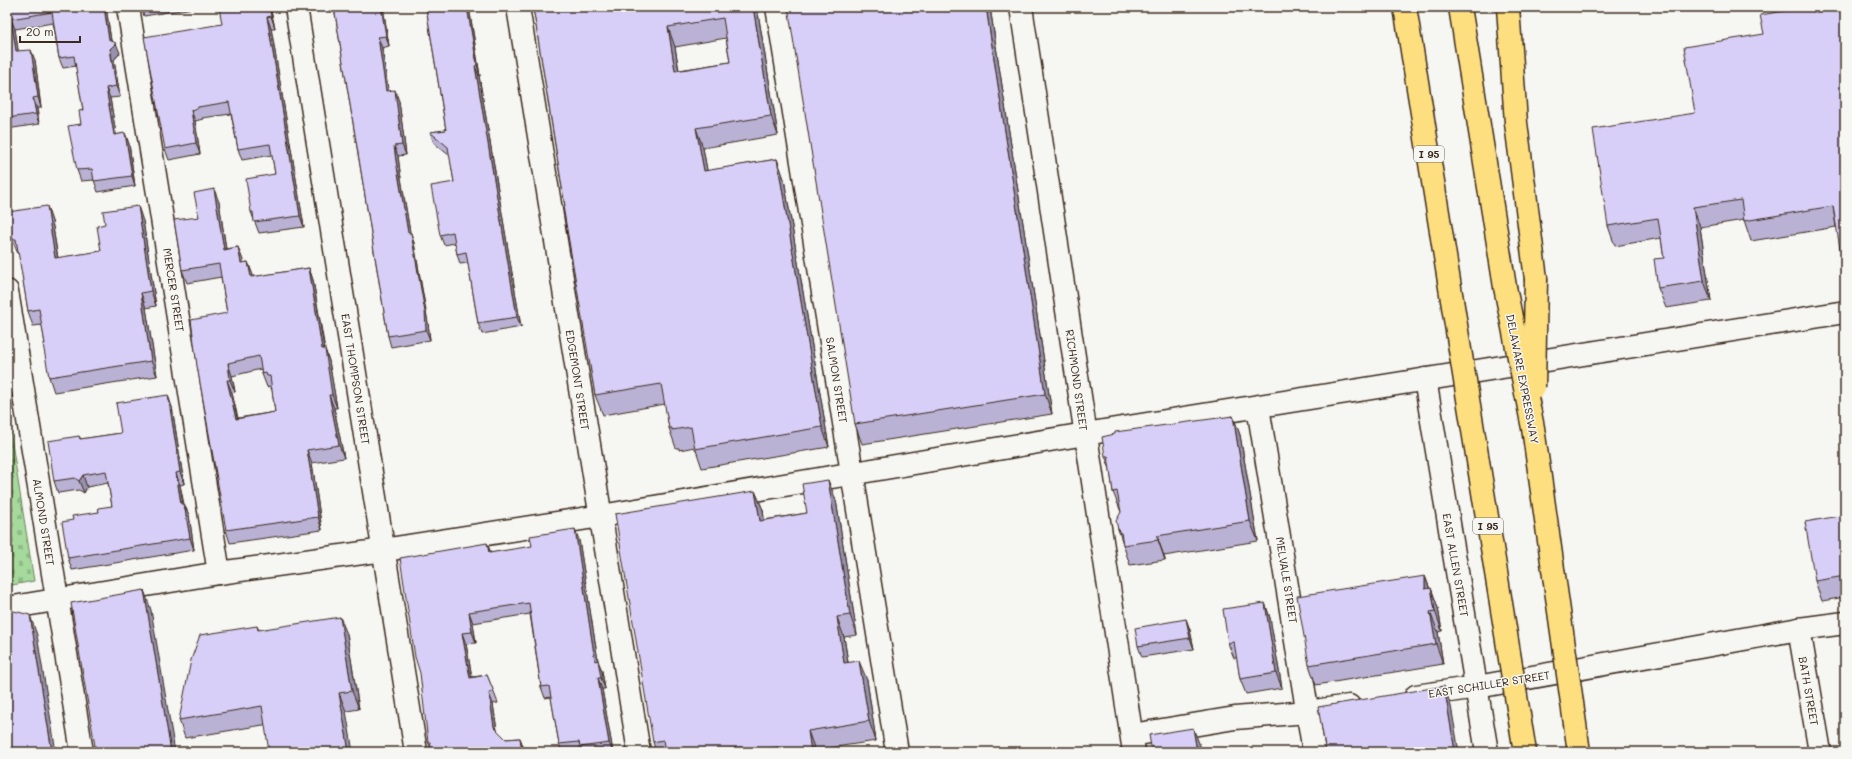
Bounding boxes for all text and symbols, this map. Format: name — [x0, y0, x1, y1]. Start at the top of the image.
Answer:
scale bar — [20, 18, 80, 44]
text: 20 m — [26, 23, 54, 39]
road number: I 95 — [1414, 146, 1444, 162]
street label: MERCER STREET — [160, 247, 188, 333]
street label: EAST THOMPSON STREET — [338, 312, 374, 446]
street label: DELAWARE EXPRESSWAY — [1503, 313, 1543, 445]
street label: RICHMOND STREET — [1062, 328, 1092, 432]
street label: EDGEMONT STREET — [563, 329, 593, 431]
street label: SALMON STREET — [823, 336, 851, 424]
street label: ALMOND STREET — [30, 477, 58, 567]
street label: EAST ALLEN STREET — [1439, 512, 1473, 618]
road number: I 95 — [1473, 518, 1503, 534]
street label: MELVALE STREET — [1273, 536, 1301, 624]
street label: BATH STREET — [1796, 655, 1822, 727]
street label: EAST SCHILLER STREET — [1427, 667, 1551, 701]

